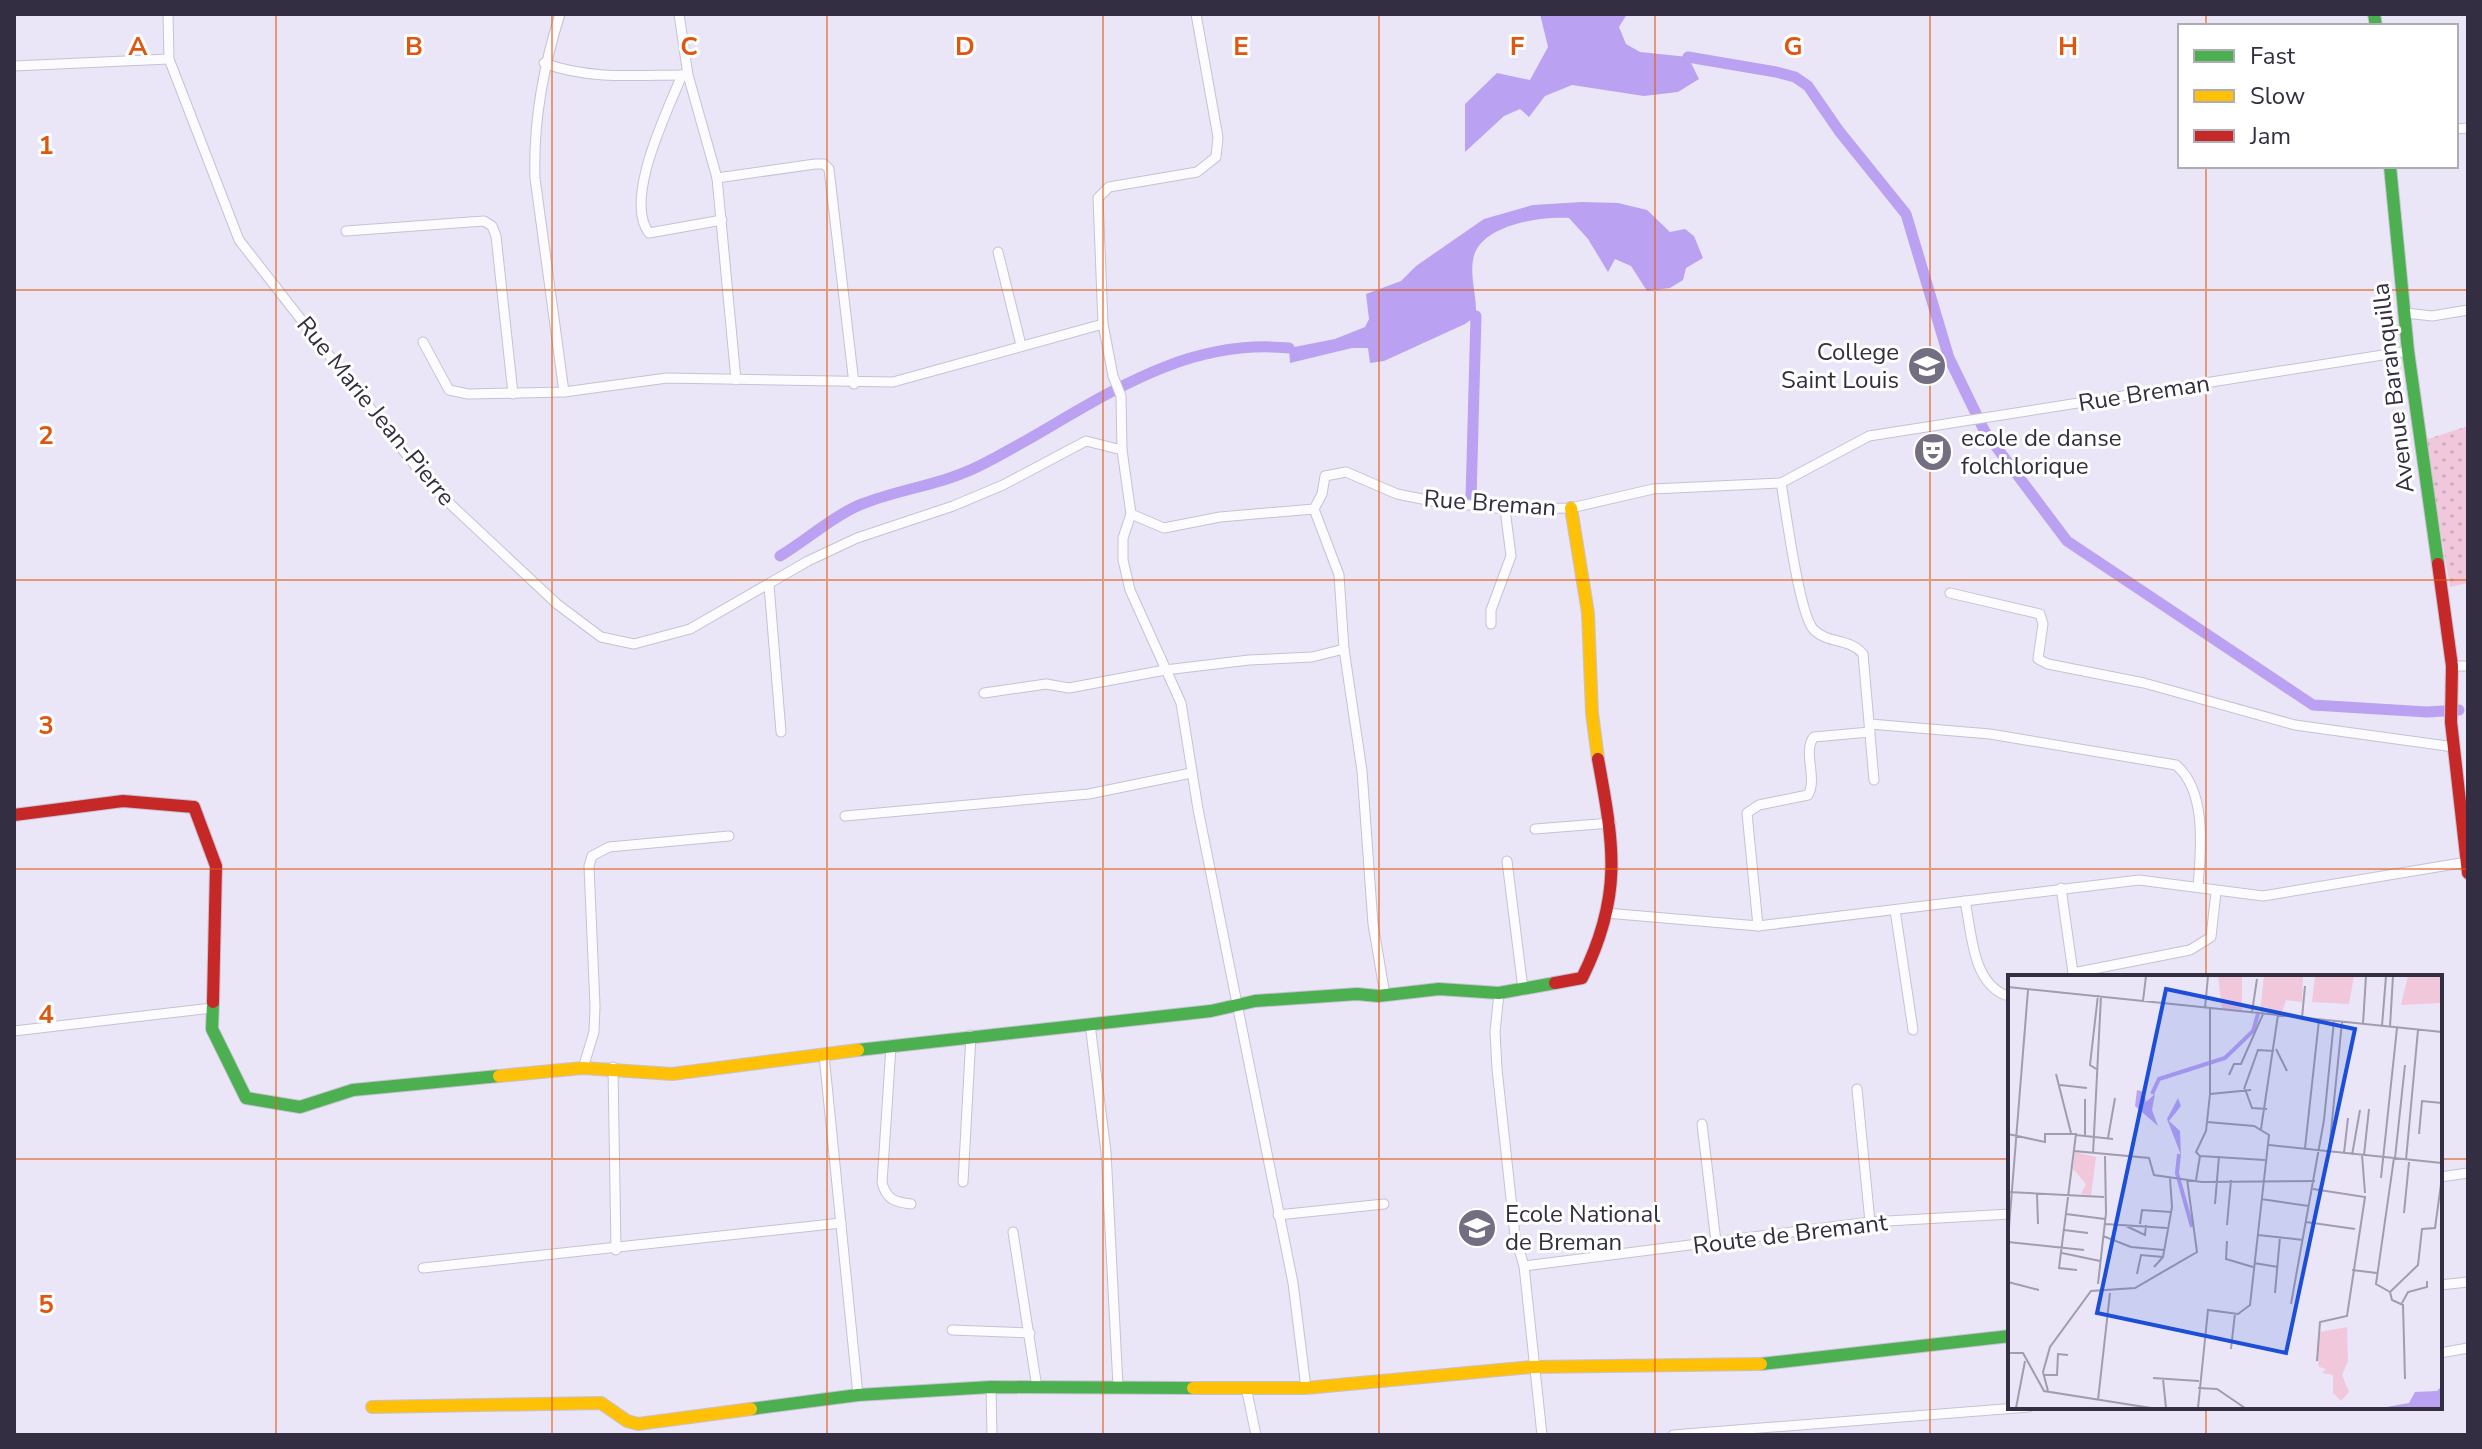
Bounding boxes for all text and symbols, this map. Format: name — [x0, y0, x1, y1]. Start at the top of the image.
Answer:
legend — [2178, 24, 2458, 168]
text: A — [128, 29, 148, 64]
text: B — [405, 29, 423, 64]
text: C — [680, 29, 698, 64]
text: D — [955, 29, 975, 64]
text: E — [1233, 29, 1249, 64]
text: F — [1510, 29, 1524, 64]
text: G — [1783, 29, 1803, 64]
text: H — [2058, 29, 2078, 64]
text: Fast — [2250, 40, 2296, 72]
text: Slow — [2250, 80, 2305, 112]
text: Jam — [2249, 120, 2291, 152]
text: 1 — [38, 128, 54, 163]
street label: Avenue Baranquilla — [2364, 281, 2422, 495]
street label: Rue Marie Jean-Pierre — [290, 310, 462, 512]
place label: College Saint Louis — [1781, 336, 1899, 396]
school or university icon: College Saint Louis — [1906, 345, 1948, 387]
street label: Rue Breman — [2076, 367, 2212, 419]
text: 2 — [38, 418, 54, 453]
place label: ecole de danse folchlorique — [1961, 422, 2122, 482]
theatre icon: ecole de danse folchlorique — [1912, 431, 1954, 473]
street label: Rue Breman — [1423, 482, 1557, 524]
text: 3 — [38, 708, 54, 743]
inset map — [2008, 975, 2442, 1409]
text: 4 — [38, 997, 54, 1032]
place label: Ecole National de Breman — [1505, 1198, 1660, 1258]
street label: Route de Bremant — [1691, 1206, 1890, 1262]
school or university icon: Ecole National de Breman — [1456, 1207, 1498, 1249]
text: 5 — [38, 1287, 54, 1322]

